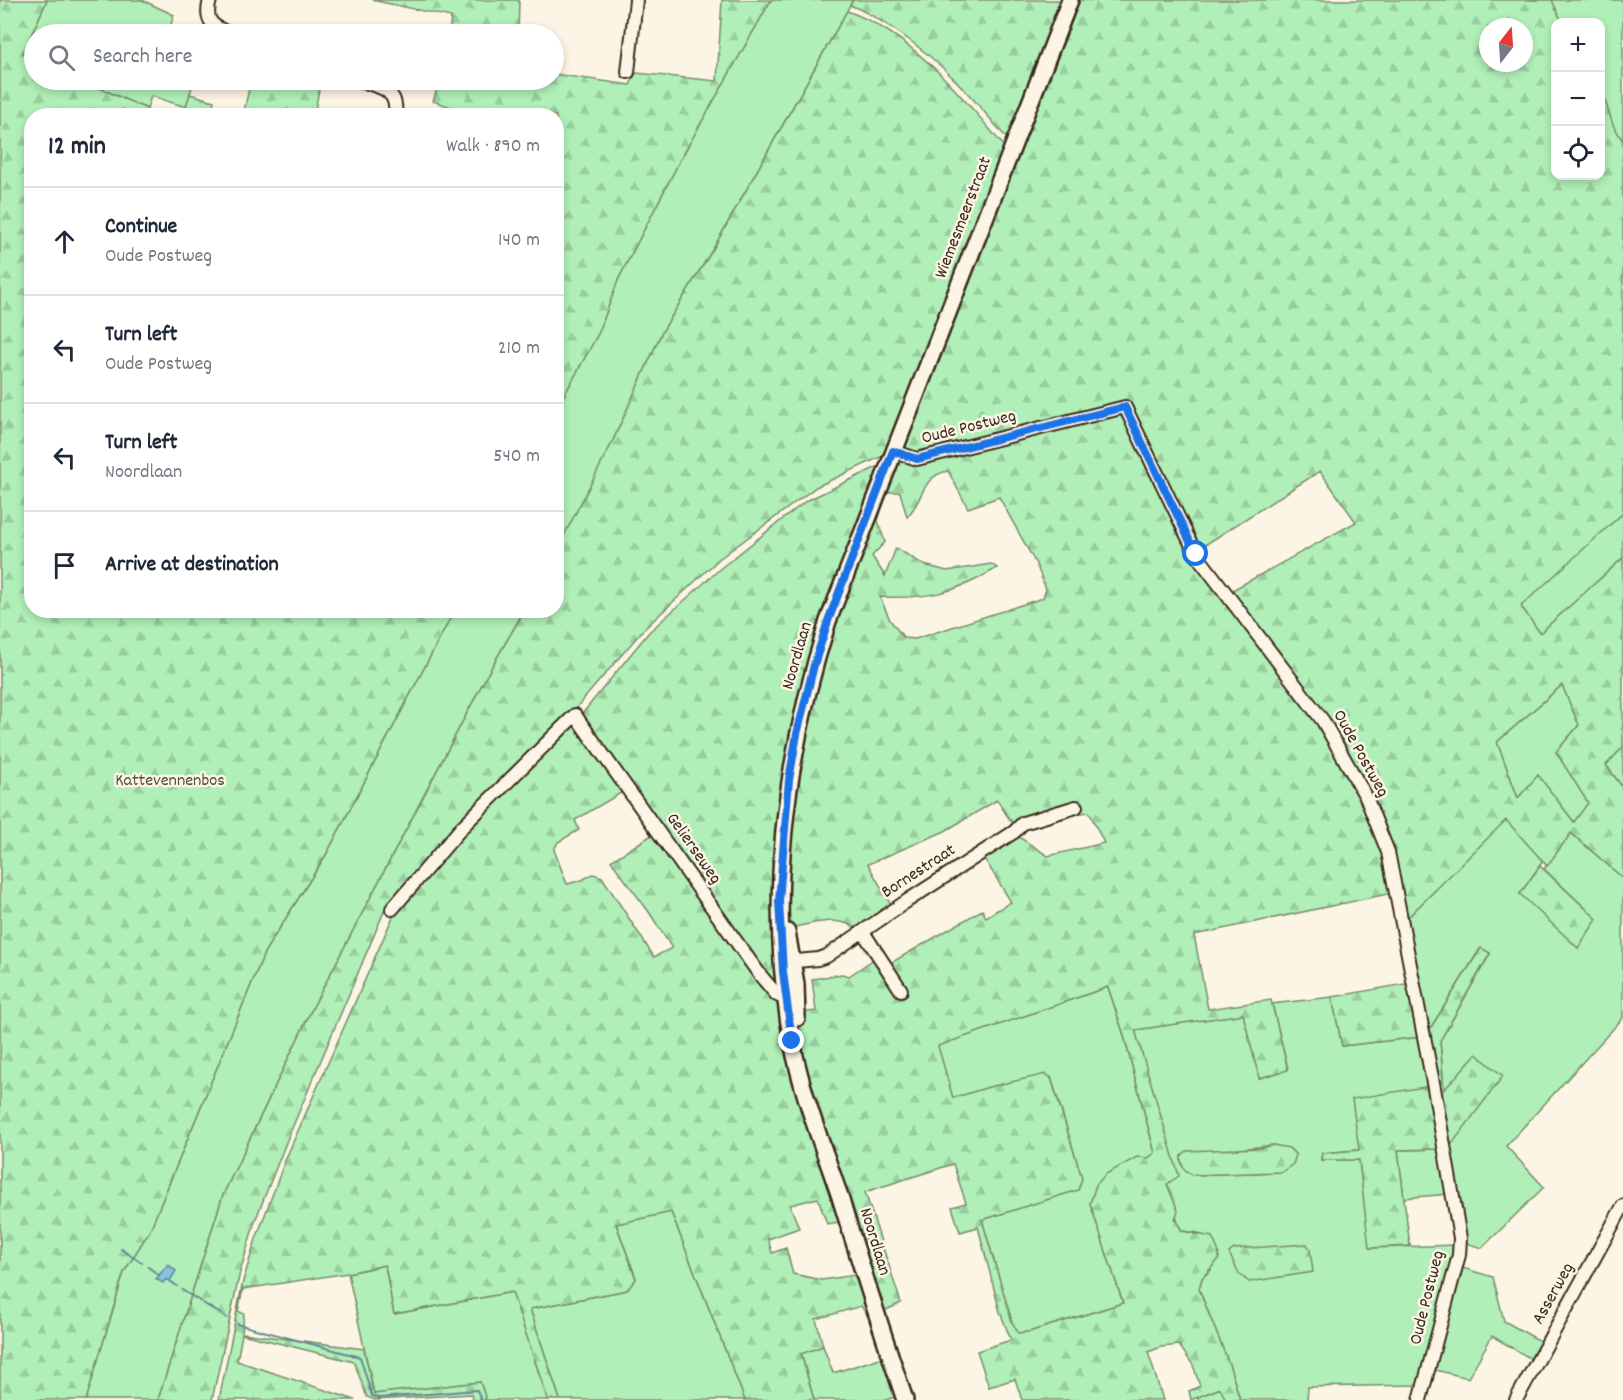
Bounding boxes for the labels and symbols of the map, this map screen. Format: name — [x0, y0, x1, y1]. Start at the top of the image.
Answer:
north arrow — [1479, 18, 1533, 72]
street label: Wiemesmeerstraat — [929, 153, 999, 283]
street label: Oude Postweg — [919, 404, 1019, 452]
route start — [1182, 540, 1208, 566]
street label: Noordlaan — [776, 619, 820, 693]
street label: Oude Postweg — [1326, 706, 1394, 802]
park label: Kattevennenbos — [115, 769, 225, 794]
street label: Gelierseweg — [659, 808, 727, 890]
street label: Bornestraat — [877, 838, 961, 905]
route end — [778, 1027, 804, 1053]
street label: Noordlaan — [852, 1205, 896, 1279]
street label: Oude Postweg — [1404, 1248, 1452, 1348]
street label: Asserweg — [1527, 1259, 1581, 1329]

